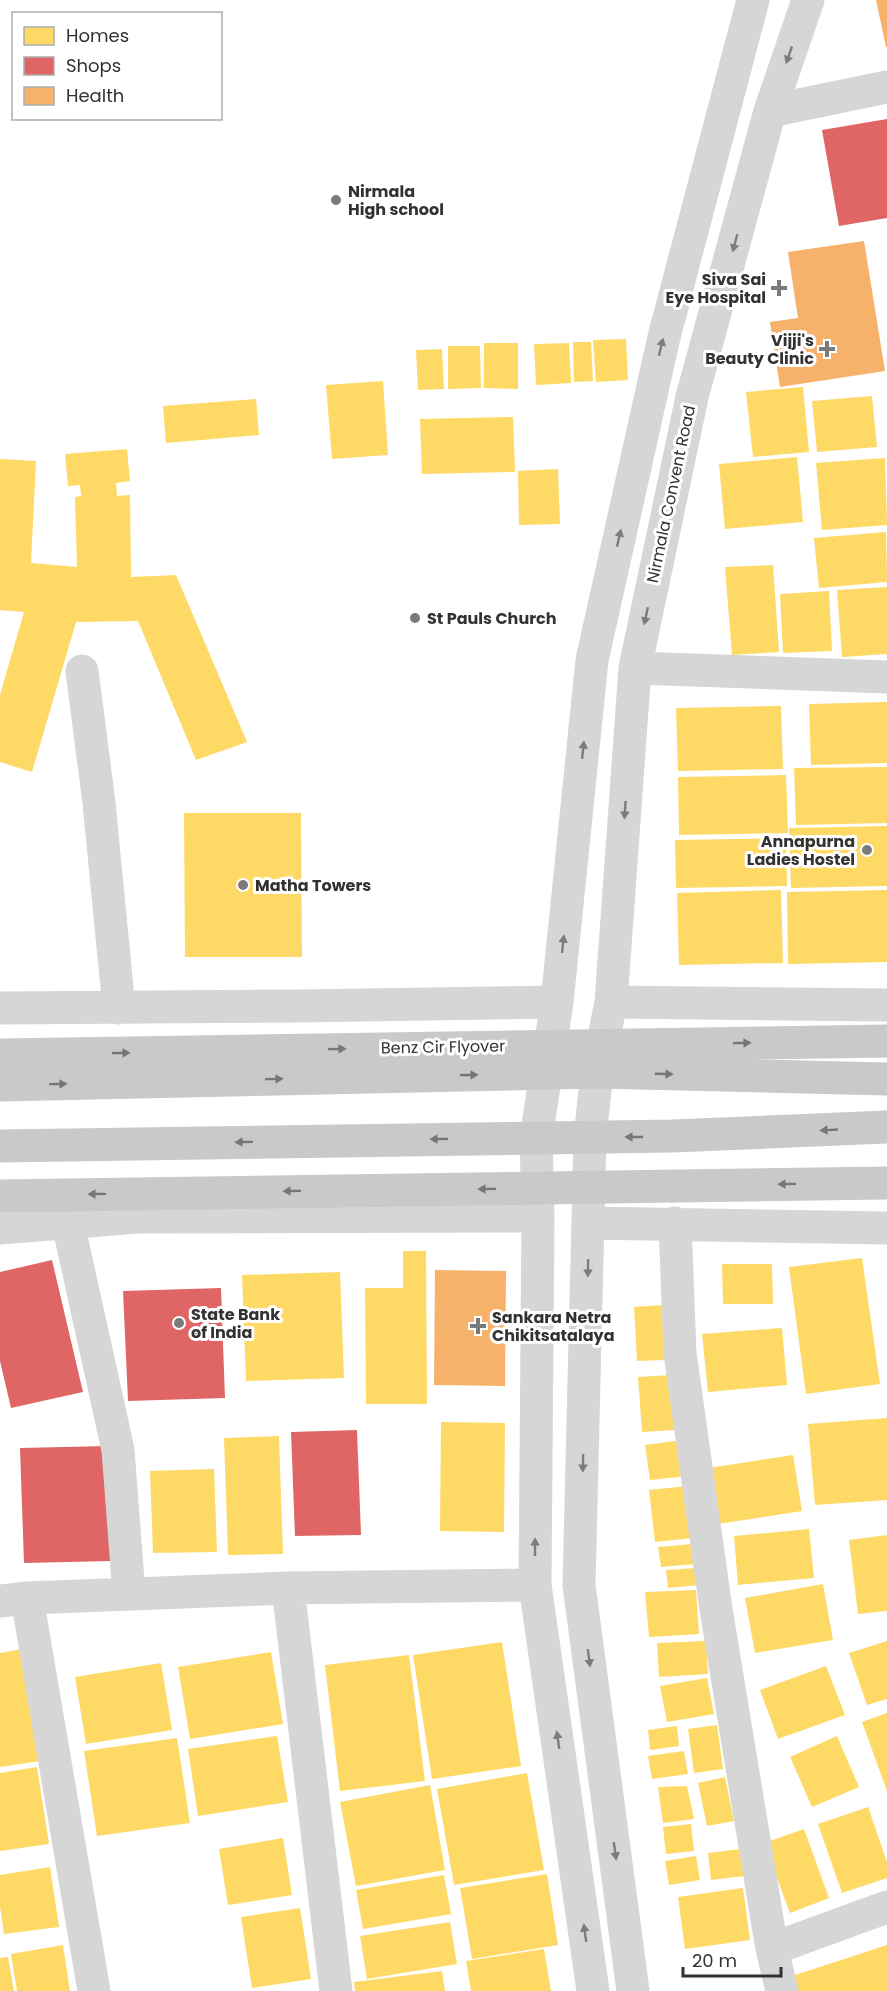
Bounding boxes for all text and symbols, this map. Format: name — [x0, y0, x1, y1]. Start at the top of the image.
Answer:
legend — [12, 12, 222, 120]
text: Homes — [66, 23, 129, 48]
one-way arrow — [783, 46, 793, 64]
text: Shops — [66, 53, 121, 78]
text: Health — [66, 83, 124, 108]
place label: Nirmala High school — [348, 180, 444, 221]
marker: Nirmala High school — [329, 193, 343, 207]
one-way arrow — [730, 234, 739, 252]
place label: Siva Sai Eye Hospital — [666, 268, 766, 309]
marker: Siva Sai Eye Hospital — [770, 279, 788, 297]
place label: Vijji's Beauty Clinic — [705, 329, 814, 370]
one-way arrow — [657, 338, 667, 357]
marker: Vijji's Beauty Clinic — [818, 340, 836, 358]
street label: Nirmala Convent Road — [641, 403, 701, 585]
one-way arrow — [615, 528, 624, 547]
place label: St Pauls Church — [427, 607, 556, 630]
one-way arrow — [641, 607, 650, 626]
marker: St Pauls Church — [408, 611, 422, 625]
one-way arrow — [578, 741, 587, 760]
one-way arrow — [620, 800, 630, 819]
place label: Annapurna Ladies Hostel — [747, 830, 855, 871]
marker: Annapurna Ladies Hostel — [860, 843, 874, 857]
place label: Matha Towers — [255, 874, 371, 897]
marker: Matha Towers — [236, 878, 250, 892]
one-way arrow — [558, 935, 568, 954]
street label: Benz Cir Flyover — [381, 1034, 505, 1060]
one-way arrow — [733, 1038, 752, 1048]
one-way arrow — [328, 1044, 347, 1054]
one-way arrow — [112, 1048, 131, 1057]
one-way arrow — [655, 1069, 674, 1078]
one-way arrow — [460, 1070, 479, 1080]
one-way arrow — [265, 1074, 284, 1084]
one-way arrow — [49, 1079, 68, 1088]
one-way arrow — [819, 1125, 838, 1134]
one-way arrow — [624, 1132, 643, 1142]
one-way arrow — [429, 1134, 448, 1144]
one-way arrow — [234, 1137, 253, 1147]
one-way arrow — [777, 1179, 796, 1189]
one-way arrow — [477, 1184, 496, 1193]
one-way arrow — [282, 1187, 301, 1196]
one-way arrow — [87, 1189, 106, 1199]
one-way arrow — [583, 1259, 592, 1278]
place label: State Bank of India — [191, 1303, 280, 1344]
place label: Sankara Netra Chikitsatalaya — [492, 1306, 615, 1347]
marker: State Bank of India — [172, 1316, 186, 1330]
marker: Sankara Netra Chikitsatalaya — [469, 1317, 487, 1335]
one-way arrow — [578, 1454, 587, 1473]
one-way arrow — [531, 1537, 540, 1556]
one-way arrow — [584, 1648, 594, 1667]
one-way arrow — [553, 1730, 562, 1749]
one-way arrow — [610, 1841, 619, 1860]
one-way arrow — [581, 1923, 590, 1942]
scale bar — [683, 1940, 780, 1978]
text: 20 m — [692, 1948, 737, 1973]

